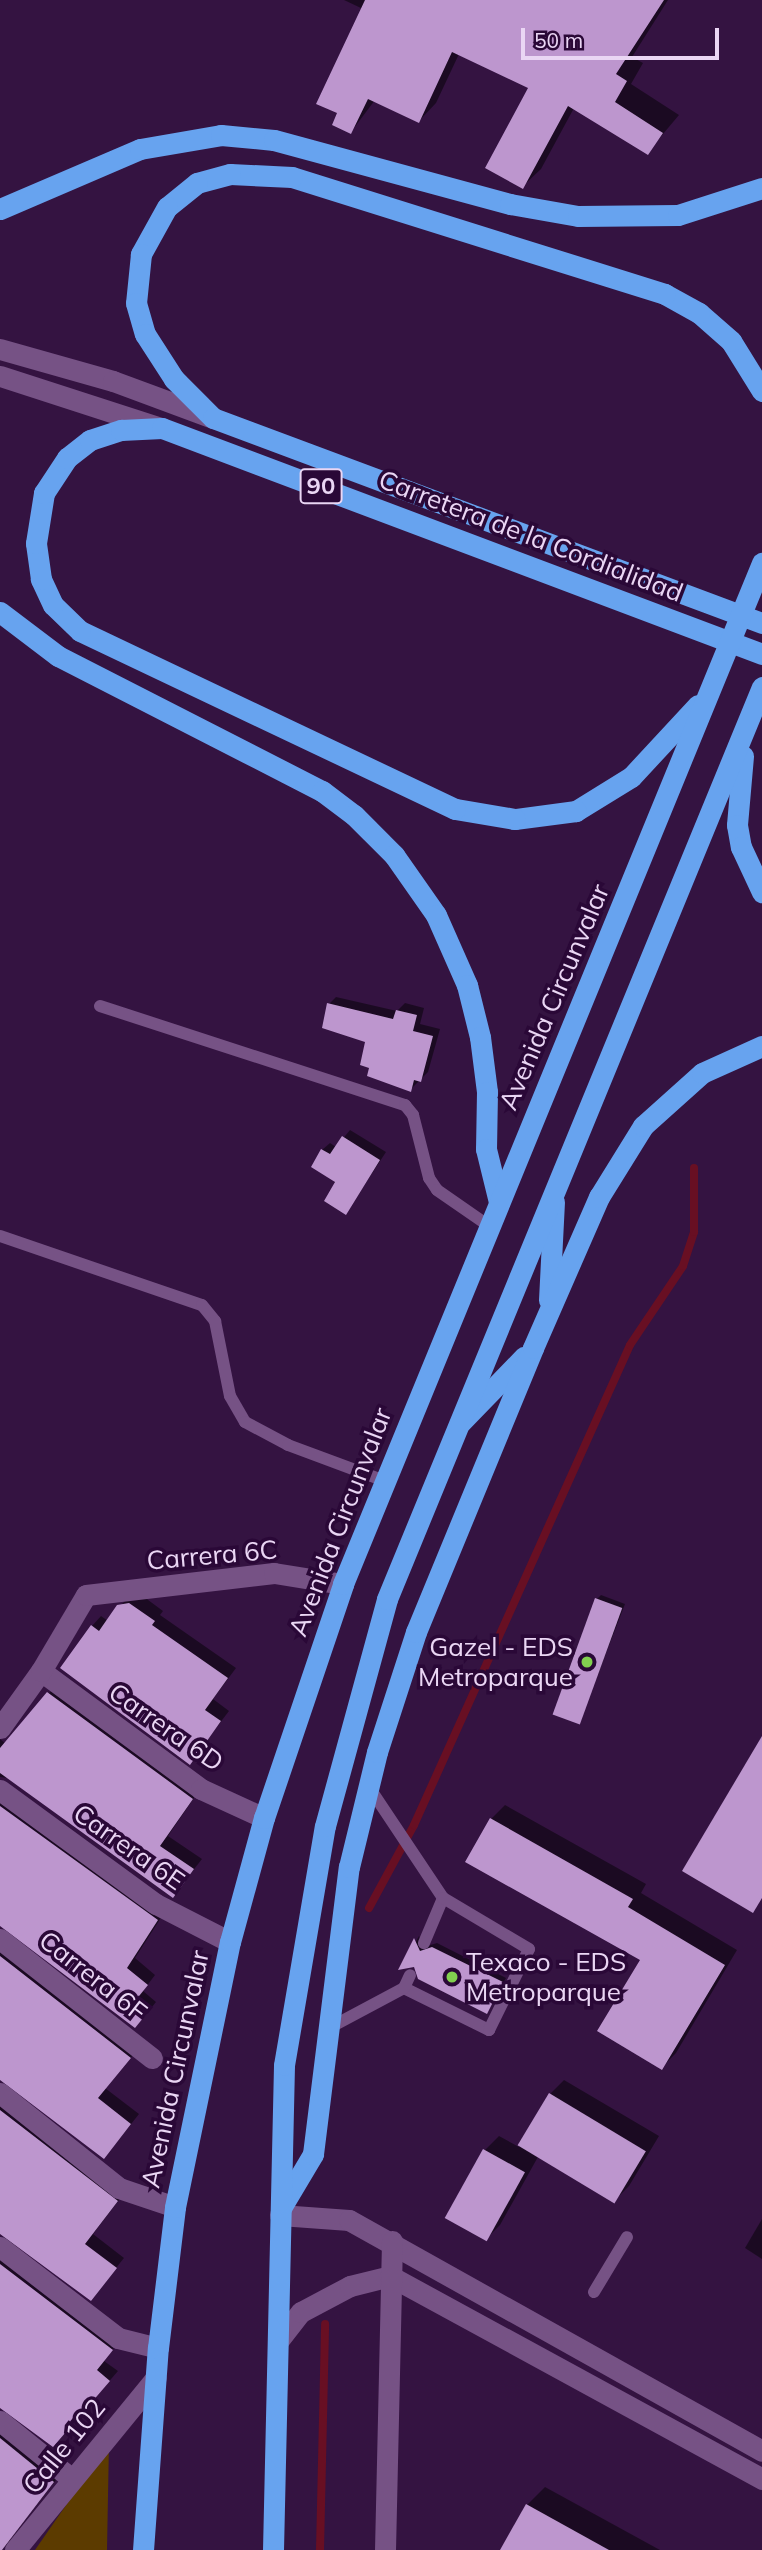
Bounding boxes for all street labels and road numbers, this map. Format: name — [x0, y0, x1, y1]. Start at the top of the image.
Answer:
street label: Carretera de la Cordialidad — [375, 464, 687, 608]
road number: 90 — [298, 466, 344, 506]
street label: Avenida Circunvalar — [492, 879, 616, 1115]
street label: Avenida Circunvalar — [282, 1403, 398, 1641]
street label: Carrera 6C — [145, 1534, 279, 1576]
street label: Carrera 6D — [103, 1676, 229, 1778]
street label: Carrera 6E — [67, 1797, 191, 1897]
street label: Carrera 6F — [33, 1924, 153, 2028]
street label: Avenida Circunvalar — [135, 1947, 215, 2191]
street label: Calle 102 — [16, 2392, 112, 2500]

